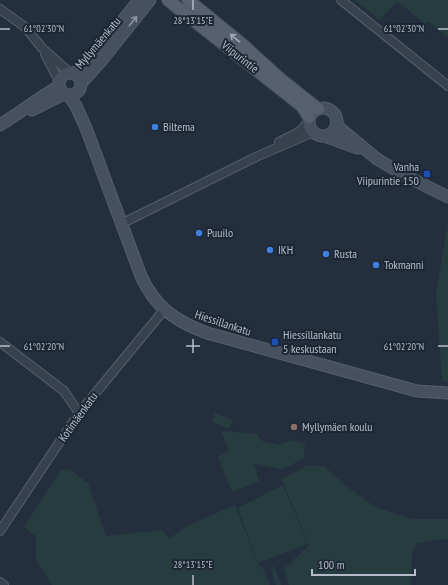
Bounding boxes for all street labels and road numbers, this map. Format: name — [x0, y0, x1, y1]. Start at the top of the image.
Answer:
street label: Myllymäenkatu — [72, 14, 124, 72]
street label: Viipurintie — [218, 37, 262, 76]
street label: Hiessillankatu — [193, 306, 253, 339]
street label: Kotimäenkatu — [55, 389, 101, 444]

